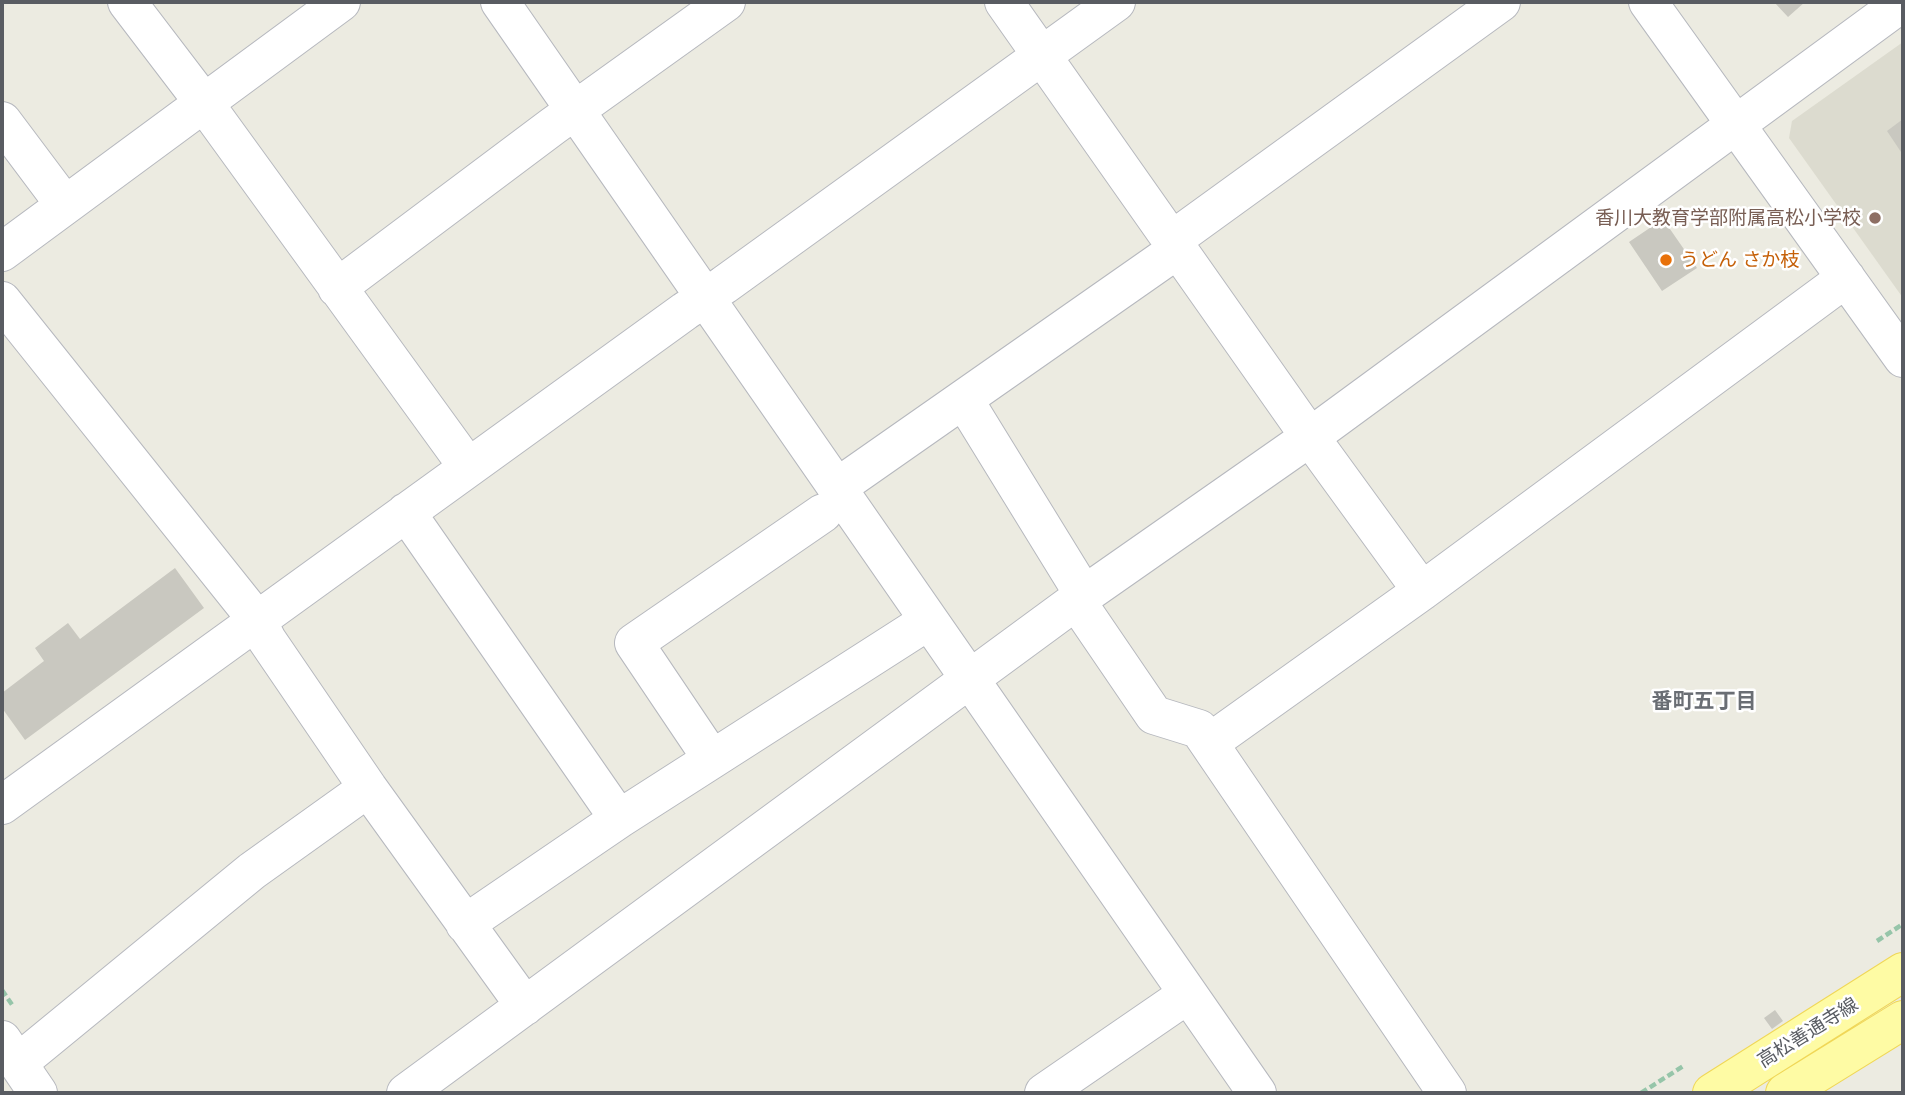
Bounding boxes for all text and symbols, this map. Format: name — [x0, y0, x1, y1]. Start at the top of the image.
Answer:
place label: 香川大教育学部附属高松小学校 — [1595, 207, 1861, 229]
marker: 香川大教育学部附属高松小学校 — [1867, 210, 1883, 226]
place label: うどん さか枝 — [1680, 249, 1799, 271]
marker: うどん さか枝 — [1658, 252, 1674, 268]
district label: 番町五丁目 — [1652, 689, 1756, 715]
street label: 高松善通寺線 — [1754, 993, 1862, 1073]

